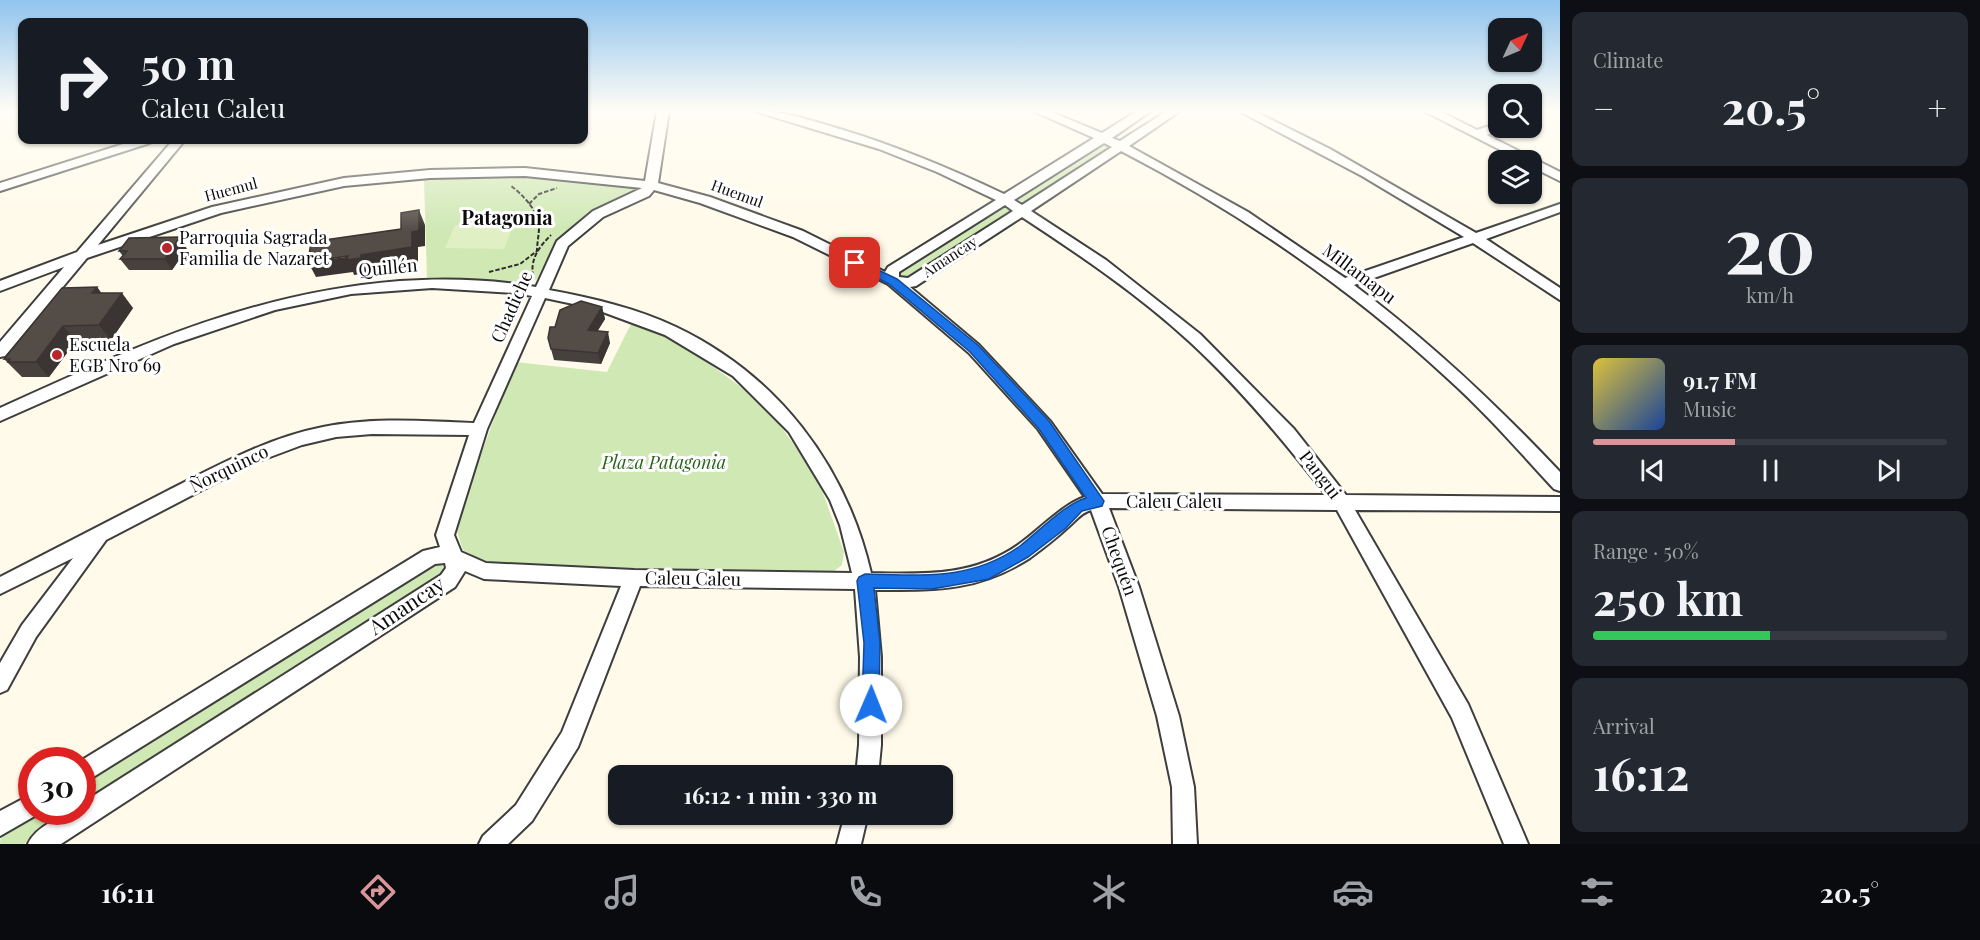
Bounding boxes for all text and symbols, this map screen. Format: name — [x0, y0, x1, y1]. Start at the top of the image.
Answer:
north arrow — [1488, 18, 1542, 72]
map controls — [1488, 18, 1542, 204]
text: 50 m — [141, 35, 235, 91]
icon: right — [42, 42, 120, 120]
text: Climate — [1593, 46, 1663, 73]
text: 20.5° — [1722, 76, 1820, 136]
button: search — [1488, 84, 1542, 138]
text: − — [1593, 85, 1614, 129]
text: + — [1928, 85, 1947, 129]
text: Caleu Caleu — [141, 89, 285, 125]
button: layers — [1488, 150, 1542, 204]
street label: Huemul — [202, 172, 259, 206]
street label: Huemul — [709, 174, 766, 212]
text: 20 — [1724, 190, 1816, 294]
district label: Patagonia — [461, 203, 553, 230]
place label: Parroquia Sagrada Familia de Nazaret — [179, 225, 329, 270]
street label: Amancay — [917, 231, 981, 282]
pin — [829, 237, 880, 288]
street label: Millamapu — [1318, 238, 1402, 309]
marker: Parroquia Sagrada Familia de Nazaret — [160, 241, 174, 255]
icon: arrive — [838, 246, 871, 279]
street label: Quillén — [357, 252, 419, 282]
street label: Chadiche — [485, 267, 538, 346]
text: km/h — [1746, 281, 1794, 308]
place label: Escuela EGB Nro 69 — [69, 332, 161, 377]
marker: Escuela EGB Nro 69 — [50, 348, 64, 362]
text: 91.7 FM — [1683, 365, 1757, 395]
text: Music — [1683, 395, 1736, 422]
street label: Ñorquinco — [185, 439, 272, 498]
street label: Pangui — [1294, 445, 1347, 504]
park label: Plaza Patagonia — [601, 450, 726, 474]
icon: previous — [1636, 454, 1669, 487]
icon: pause — [1754, 454, 1787, 487]
icon: next — [1872, 454, 1905, 487]
street label: Caleu Caleu — [1126, 489, 1223, 513]
street label: Chequén — [1096, 522, 1144, 599]
text: Range · 50% — [1593, 537, 1699, 564]
street label: Caleu Caleu — [645, 565, 742, 591]
text: 250 km — [1593, 567, 1743, 627]
street label: Amancay — [362, 568, 450, 641]
position arrow — [839, 673, 903, 737]
text: Arrival — [1593, 712, 1655, 739]
text: 16:12 — [1593, 742, 1689, 802]
speed limit sign: 30 — [18, 747, 96, 825]
text: 16:12 · 1 min · 330 m — [683, 780, 878, 810]
icon: directions — [357, 871, 399, 913]
icon: music — [601, 871, 643, 913]
icon: phone — [844, 871, 886, 913]
icon: climate — [1088, 871, 1130, 913]
icon: car — [1332, 871, 1374, 913]
icon: filters — [1576, 871, 1618, 913]
text: 16:11 — [101, 874, 155, 910]
text: 20.5° — [1820, 874, 1879, 910]

